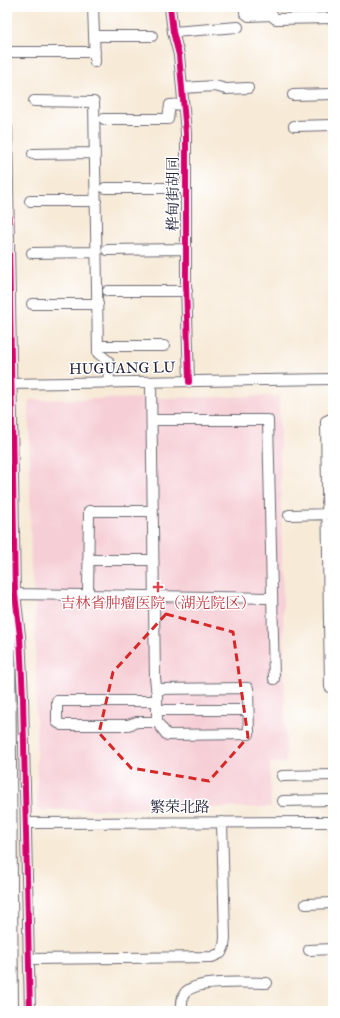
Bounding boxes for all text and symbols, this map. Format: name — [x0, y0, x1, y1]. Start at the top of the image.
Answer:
street label: 桦甸街胡同 — [164, 156, 182, 232]
street label: HUGUANG LU — [69, 358, 176, 378]
marker: 吉林省肿瘤医院（湖光院区） — [152, 581, 164, 593]
place label: 吉林省肿瘤医院（湖光院区） — [60, 594, 256, 612]
street label: 繁荣北路 — [150, 798, 210, 816]

